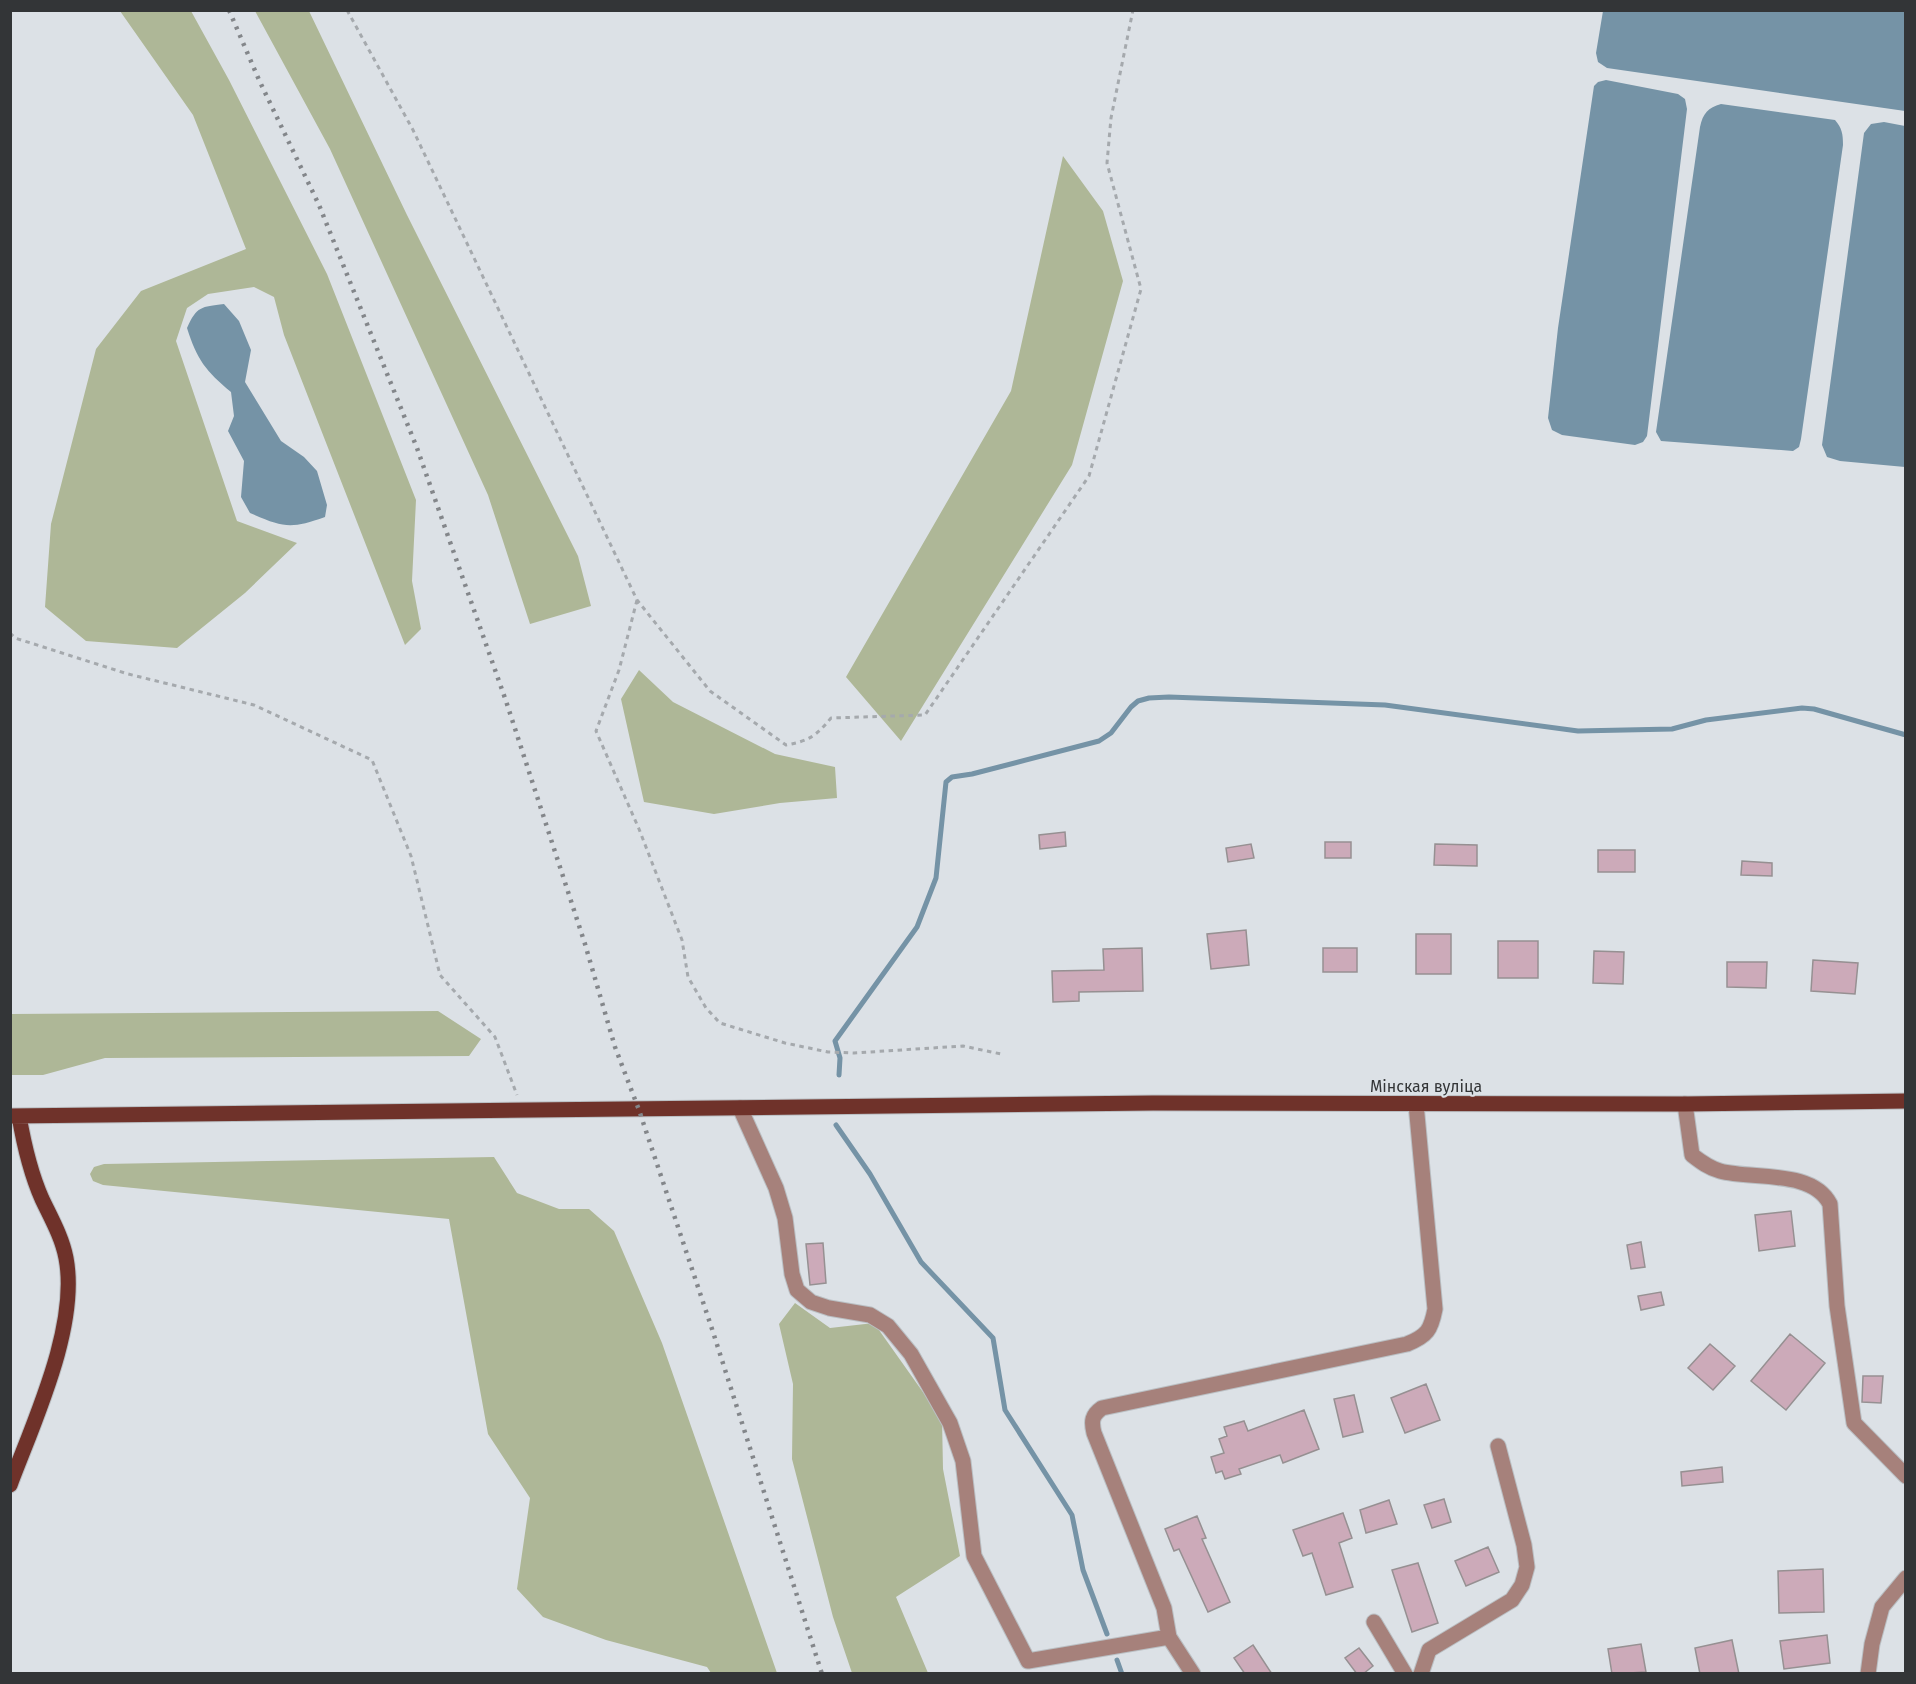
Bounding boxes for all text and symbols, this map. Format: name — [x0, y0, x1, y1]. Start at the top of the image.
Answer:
street label: Мінская вуліца — [1370, 1077, 1482, 1096]

